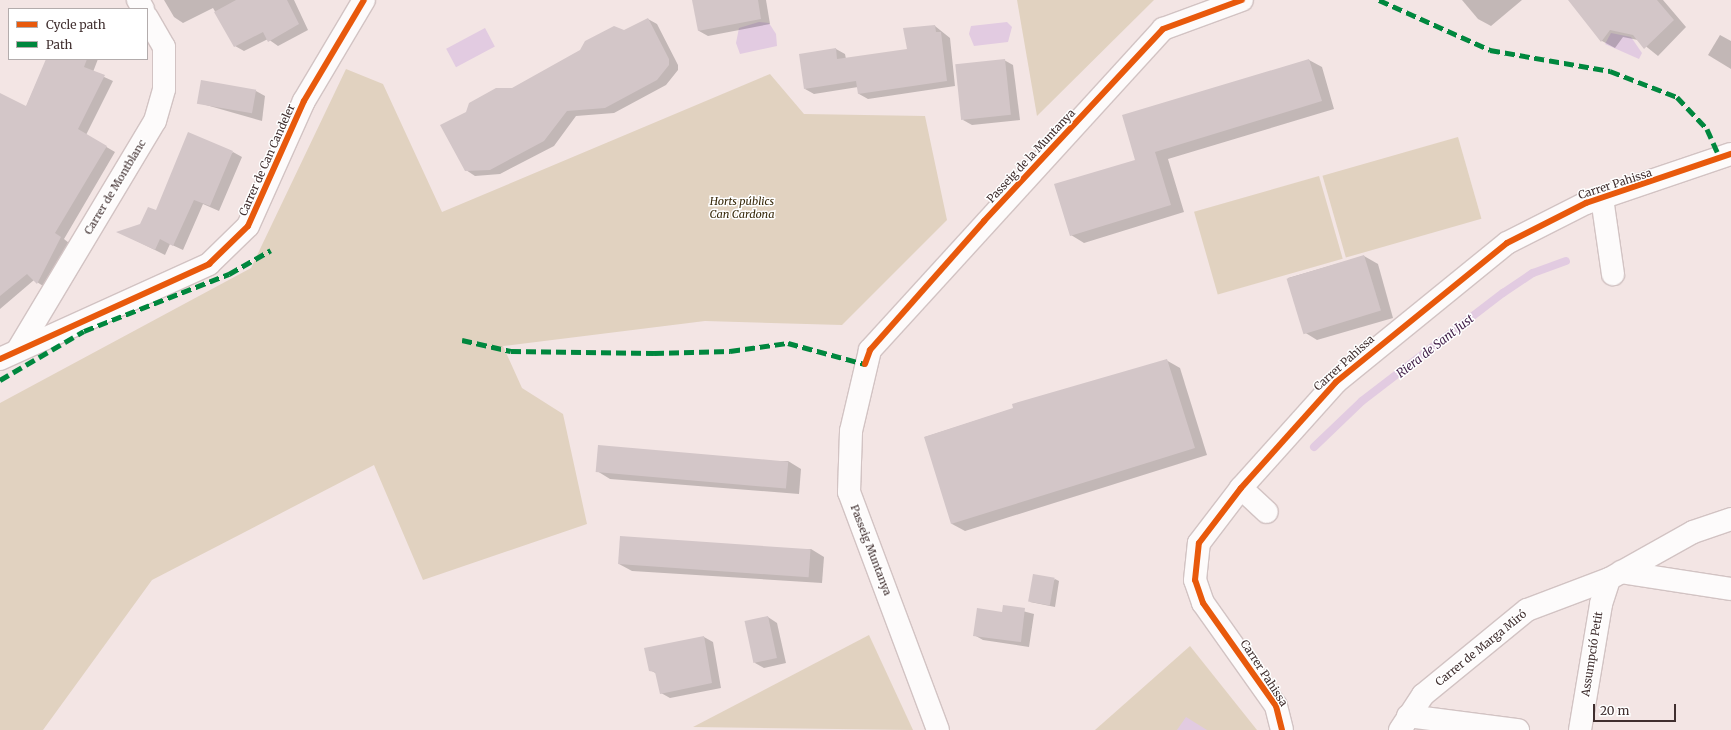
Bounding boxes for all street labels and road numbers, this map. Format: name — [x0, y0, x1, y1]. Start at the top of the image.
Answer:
street label: Carrer de Can Candeler — [236, 102, 298, 218]
street label: Passeig de la Muntanya — [984, 106, 1078, 206]
street label: Carrer de Montblanc — [81, 137, 149, 237]
street label: Carrer Pahissa — [1577, 166, 1653, 202]
street label: Carrer Pahissa — [1311, 332, 1377, 394]
street label: Passeig Muntanya — [848, 503, 894, 597]
street label: Carrer de Marga Miró — [1433, 607, 1529, 689]
street label: Assumpció Petit — [1579, 611, 1605, 697]
street label: Carrer Pahissa — [1238, 637, 1290, 709]

